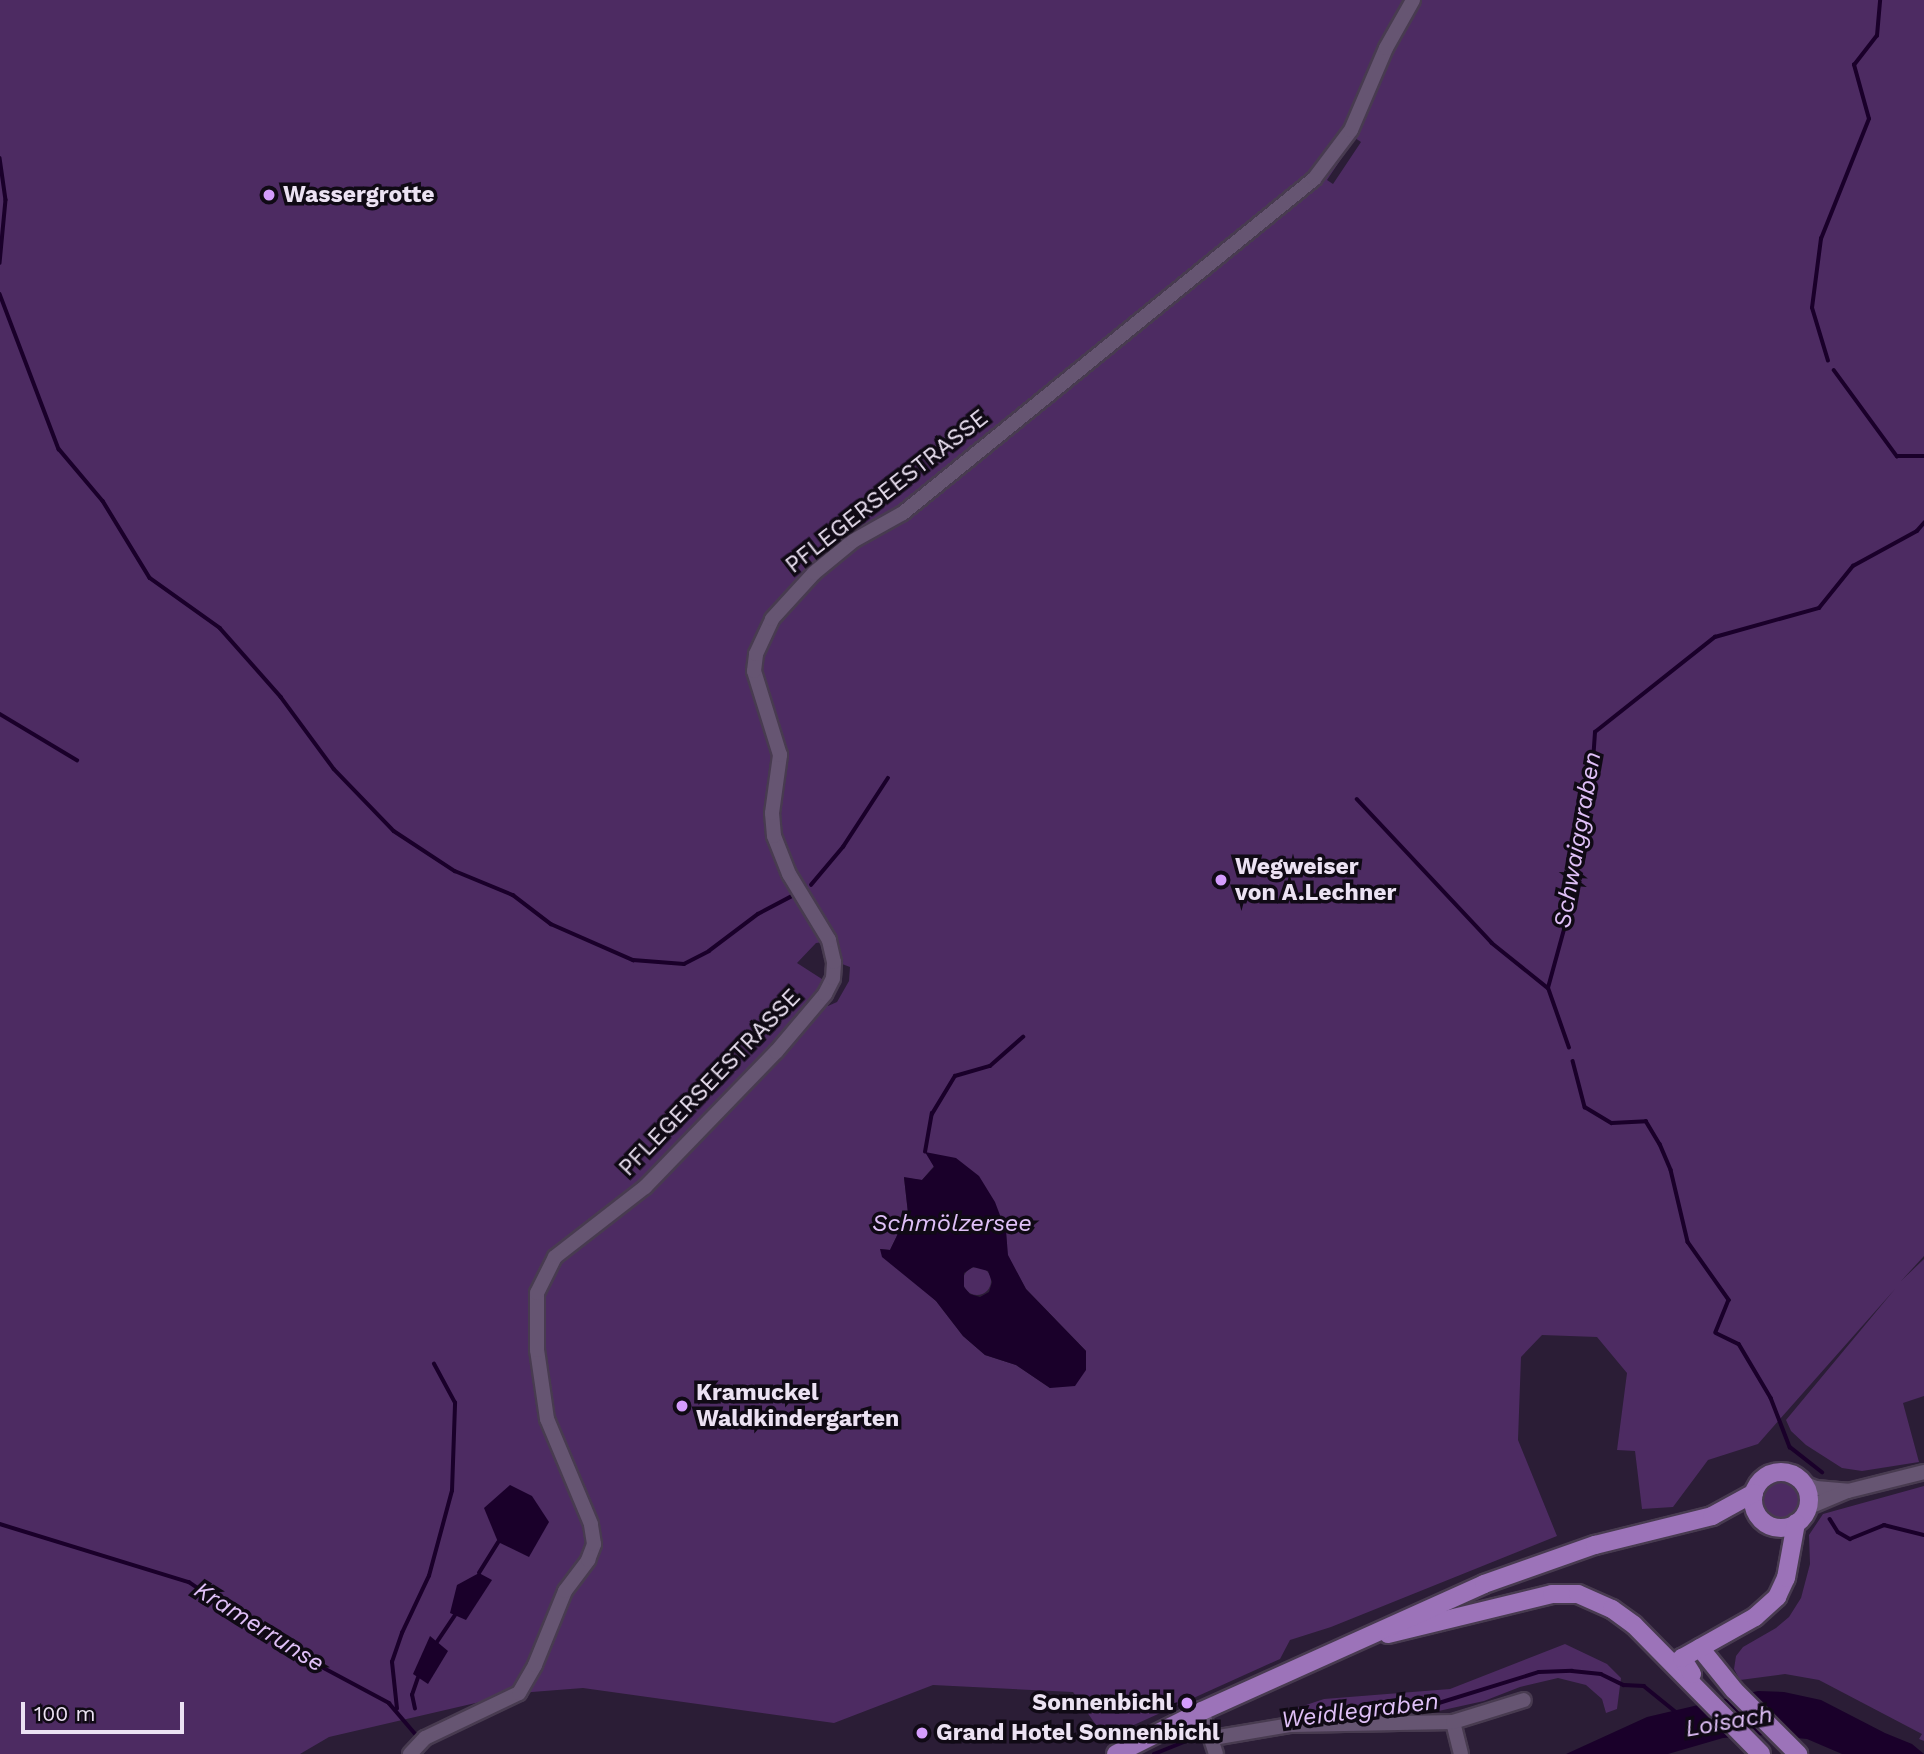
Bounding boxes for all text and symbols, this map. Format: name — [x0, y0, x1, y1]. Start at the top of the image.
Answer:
place label: Wassergrotte — [283, 181, 435, 209]
marker: Wassergrotte — [261, 187, 277, 203]
street label: PFLEGERSEESTRASSE — [780, 404, 994, 580]
water label: Schwaiggraben — [1548, 750, 1608, 930]
place label: Wegweiser von A.Lechner — [1235, 853, 1397, 907]
marker: Wegweiser von A.Lechner — [1213, 872, 1229, 888]
street label: PFLEGERSEESTRASSE — [614, 984, 806, 1182]
water label: Schmölzersee — [872, 1210, 1032, 1238]
place label: Kramuckel Waldkindergarten — [696, 1379, 899, 1433]
marker: Kramuckel Waldkindergarten — [674, 1398, 690, 1414]
water label: Kramerrunse — [189, 1576, 329, 1678]
water label: Weidlegraben — [1280, 1687, 1440, 1735]
scale bar — [24, 1688, 187, 1732]
place label: Sonnenbichl — [1032, 1689, 1173, 1717]
marker: Sonnenbichl — [1179, 1695, 1195, 1711]
water label: Loisach — [1683, 1700, 1775, 1744]
text: 100 m — [34, 1701, 96, 1726]
place label: Grand Hotel Sonnenbichl — [936, 1719, 1220, 1747]
marker: Grand Hotel Sonnenbichl — [914, 1725, 930, 1741]

